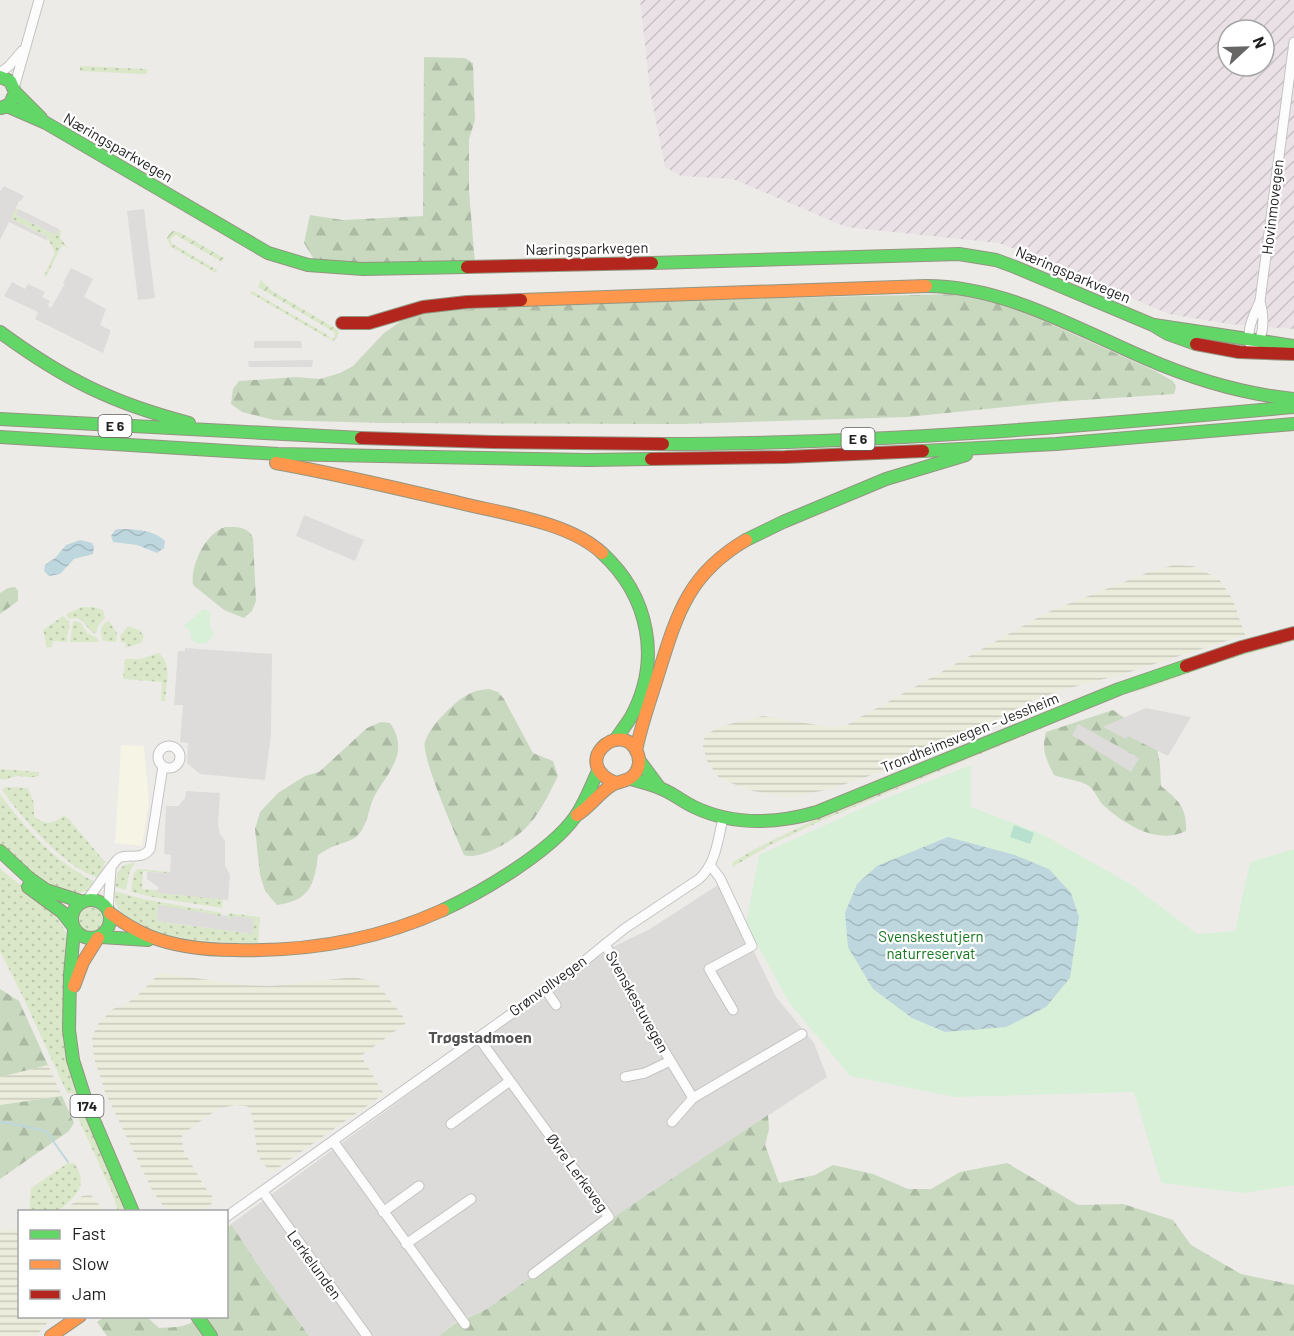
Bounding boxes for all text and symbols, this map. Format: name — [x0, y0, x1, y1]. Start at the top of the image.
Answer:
north arrow — [1216, 18, 1276, 78]
text: N — [1250, 34, 1271, 51]
street label: Næringsparkvegen — [61, 109, 176, 186]
street label: Hovinmovegen — [1257, 158, 1287, 256]
street label: Næringsparkvegen — [525, 238, 649, 258]
street label: Næringsparkvegen — [1013, 242, 1134, 306]
road number: E 6 — [98, 415, 132, 437]
road number: E 6 — [842, 428, 874, 450]
street label: Trondheimsvegen - Jessheim — [878, 688, 1061, 776]
park label: Svenskestutjern naturreservat — [878, 927, 984, 962]
street label: Svenskestuvegen — [602, 947, 673, 1056]
street label: Grønvollvegen — [505, 951, 590, 1019]
district label: Trøgstadmoen — [428, 1027, 532, 1046]
road number: 174 — [70, 1095, 104, 1117]
street label: Øvre Lerkeveg — [543, 1130, 612, 1215]
legend — [18, 1210, 228, 1318]
text: Fast — [72, 1222, 106, 1244]
street label: Lerkelunden — [284, 1226, 346, 1302]
text: Slow — [72, 1252, 109, 1274]
text: Jam — [72, 1282, 106, 1304]

